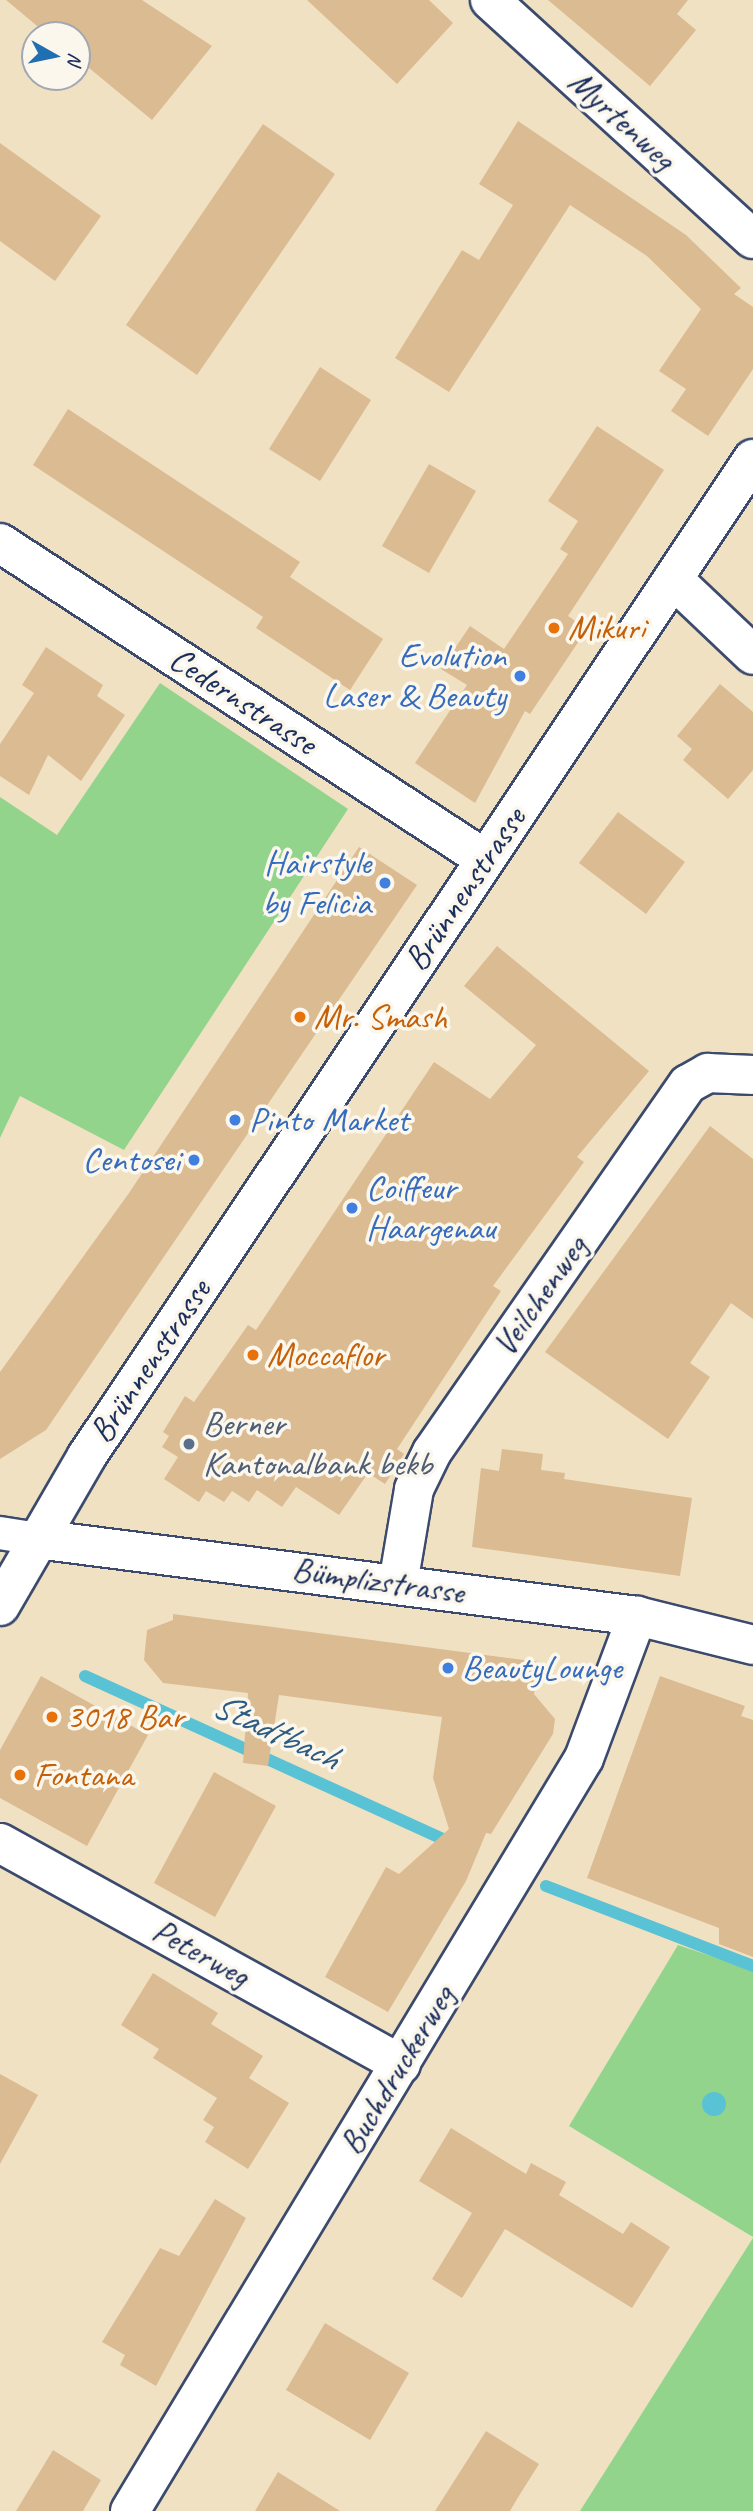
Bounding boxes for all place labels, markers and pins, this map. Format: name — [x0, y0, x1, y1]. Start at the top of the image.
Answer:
place label: Mikuri — [568, 607, 645, 649]
marker: Mikuri — [546, 620, 562, 636]
place label: Evolution Laser & Beauty — [323, 635, 506, 717]
marker: Evolution Laser & Beauty — [512, 668, 528, 684]
place label: Hairstyle by Felicia — [262, 842, 371, 924]
marker: Hairstyle by Felicia — [377, 875, 393, 891]
place label: Mr. Smash — [314, 996, 447, 1038]
marker: Mr. Smash — [292, 1009, 308, 1025]
place label: Pinto Market — [249, 1099, 409, 1141]
marker: Pinto Market — [227, 1112, 243, 1128]
place label: Centosei — [83, 1139, 180, 1181]
marker: Centosei — [186, 1152, 202, 1168]
place label: Coiffeur Haargenau — [366, 1167, 495, 1249]
marker: Coiffeur Haargenau — [344, 1200, 360, 1216]
place label: Moccaflor — [267, 1334, 384, 1376]
marker: Moccaflor — [245, 1347, 261, 1363]
place label: Berner Kantonalbank bekb — [203, 1403, 432, 1485]
marker: Berner Kantonalbank bekb — [181, 1436, 197, 1452]
place label: BeautyLounge — [462, 1647, 622, 1689]
marker: BeautyLounge — [440, 1660, 456, 1676]
place label: 3018 Bar — [66, 1696, 184, 1738]
marker: 3018 Bar — [44, 1709, 60, 1725]
place label: Fontana — [34, 1754, 133, 1796]
marker: Fontana — [12, 1767, 28, 1783]

